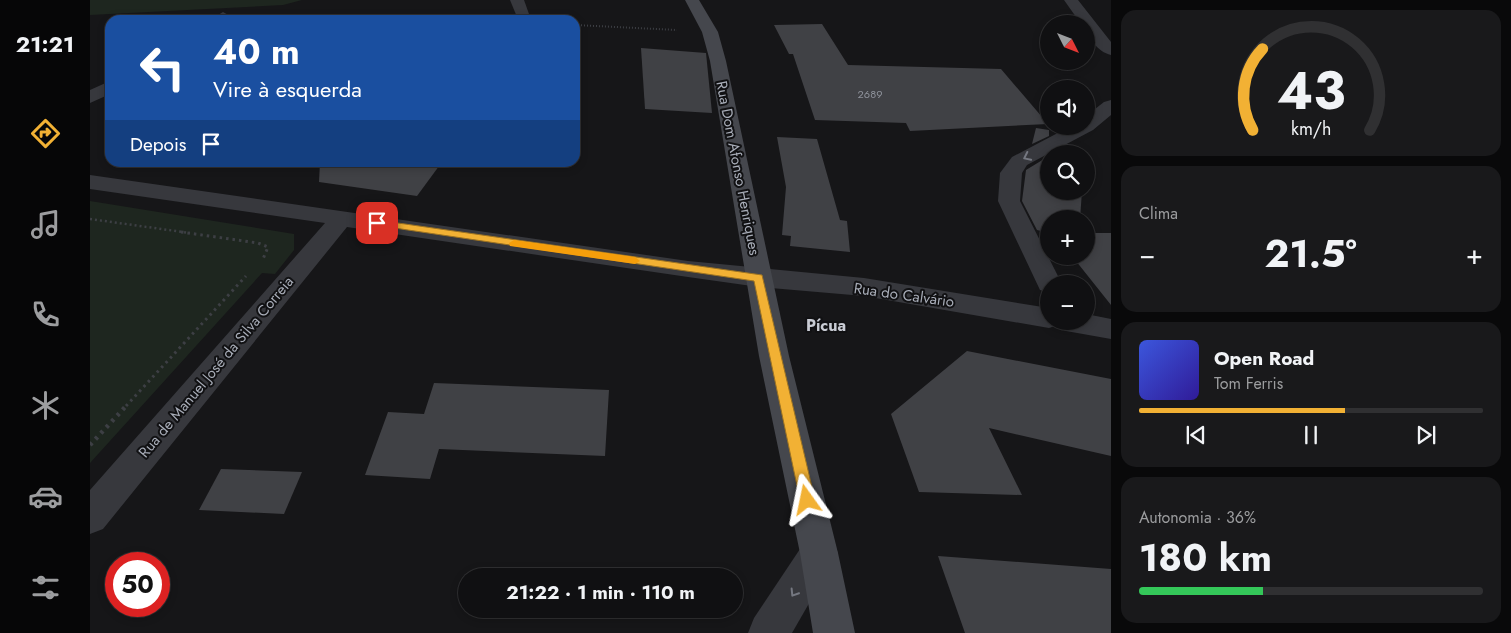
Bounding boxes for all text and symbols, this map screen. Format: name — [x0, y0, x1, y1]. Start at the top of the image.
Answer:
north arrow — [1040, 15, 1095, 70]
map controls — [1040, 15, 1095, 330]
text: 40 m — [213, 27, 300, 77]
text: 21:21 — [16, 28, 74, 60]
icon: left — [130, 35, 195, 100]
text: 43 — [1277, 53, 1345, 129]
text: Vire à esquerda — [213, 73, 362, 105]
street label: Rua Dom Afonso Henriques — [710, 79, 766, 257]
button: sound — [1040, 80, 1095, 135]
house number: 2689 — [858, 86, 882, 102]
icon: directions — [28, 116, 63, 151]
text: km/h — [1291, 116, 1331, 142]
icon: arrive — [197, 130, 225, 158]
text: Depois — [130, 131, 187, 158]
button: search — [1040, 145, 1095, 200]
one-way arrow — [1024, 151, 1033, 161]
pin — [356, 202, 398, 244]
text: Clima — [1139, 202, 1178, 225]
icon: music — [28, 207, 63, 242]
icon: arrive — [363, 209, 391, 237]
button: + — [1040, 210, 1095, 265]
text: 21.5° — [1264, 226, 1357, 281]
text: − — [1139, 234, 1156, 275]
text: + — [1466, 234, 1483, 275]
street label: Rua de Manuel José da Silva Correia — [133, 271, 299, 463]
button: − — [1040, 275, 1095, 330]
street label: Rua do Calvário — [852, 277, 956, 313]
icon: phone — [28, 297, 63, 332]
district label: Pícua — [806, 314, 846, 337]
text: Open Road — [1214, 345, 1314, 372]
text: Tom Ferris — [1214, 372, 1283, 395]
icon: climate — [28, 388, 63, 423]
icon: previous — [1182, 421, 1210, 449]
icon: pause — [1297, 421, 1325, 449]
icon: next — [1412, 421, 1440, 449]
position arrow — [780, 473, 832, 525]
icon: car — [28, 479, 63, 514]
text: Autonomia · 36% — [1139, 506, 1256, 529]
text: 180 km — [1139, 530, 1272, 585]
speed limit sign: 50 — [105, 552, 170, 617]
icon: filters — [28, 570, 63, 605]
text: 21:22 · 1 min · 110 m — [506, 579, 695, 606]
one-way arrow — [791, 588, 801, 597]

